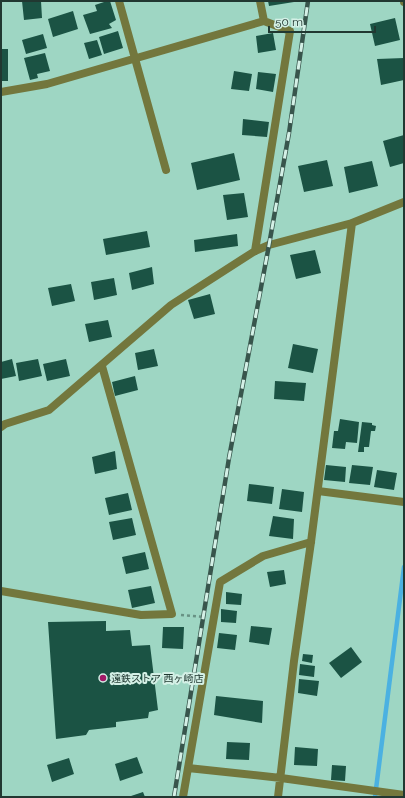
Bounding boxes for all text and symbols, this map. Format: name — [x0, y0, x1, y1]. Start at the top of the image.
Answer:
scale bar — [269, 8, 375, 34]
text: 50 m — [275, 15, 303, 29]
marker: 遠鉄ストア 西ヶ崎店 — [98, 673, 108, 683]
place label: 遠鉄ストア 西ヶ崎店 — [111, 673, 204, 684]

